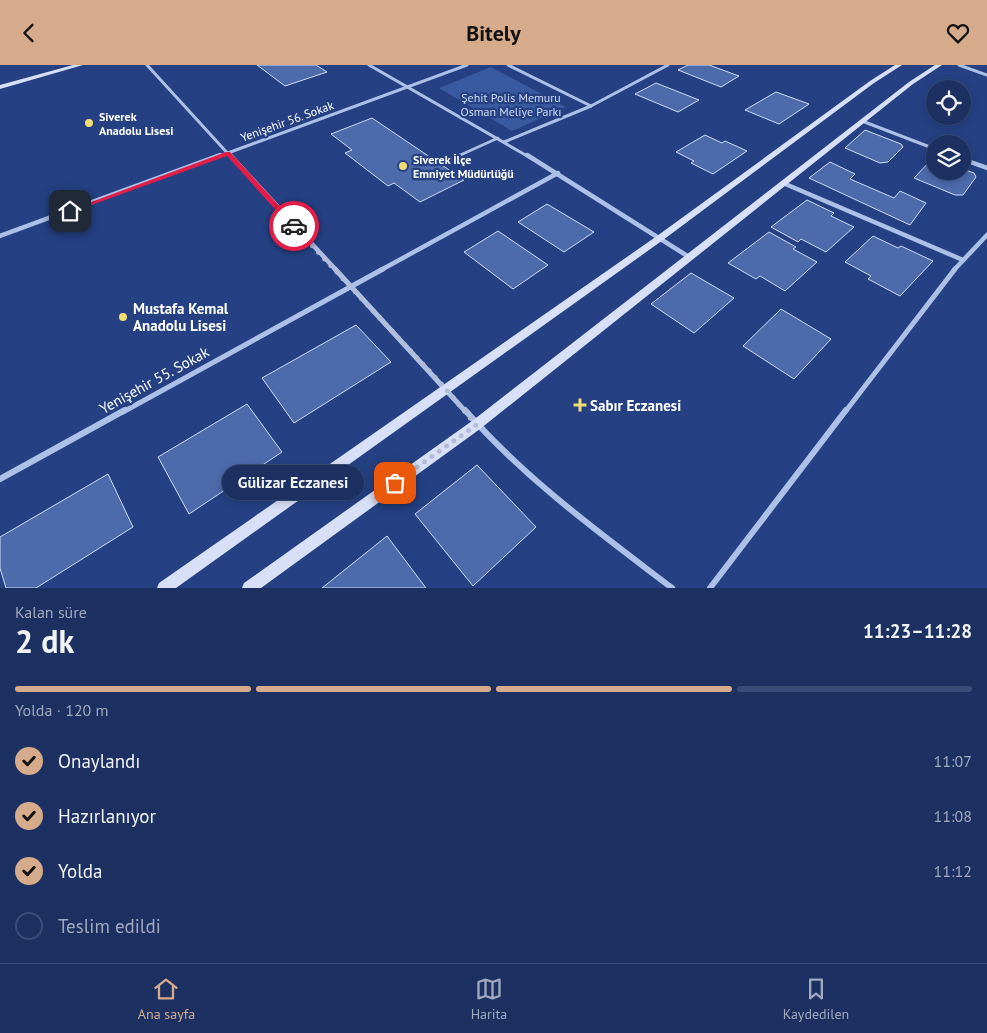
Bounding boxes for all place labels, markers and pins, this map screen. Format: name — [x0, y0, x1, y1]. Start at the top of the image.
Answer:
place label: Siverek Anadolu Lisesi — [99, 109, 174, 138]
marker: Siverek Anadolu Lisesi — [83, 117, 95, 129]
place label: Siverek İlçe Emniyet Müdürlüğü — [413, 152, 514, 181]
marker: Siverek İlçe Emniyet Müdürlüğü — [397, 160, 409, 172]
pin — [49, 190, 91, 232]
place label: Mustafa Kemal Anadolu Lisesi — [133, 299, 229, 335]
marker: Mustafa Kemal Anadolu Lisesi — [117, 311, 129, 323]
place label: Sabır Eczanesi — [590, 396, 681, 415]
marker: Sabır Eczanesi — [574, 399, 586, 411]
pin — [374, 462, 416, 504]
callout: Gülizar Eczanesi — [222, 465, 365, 501]

